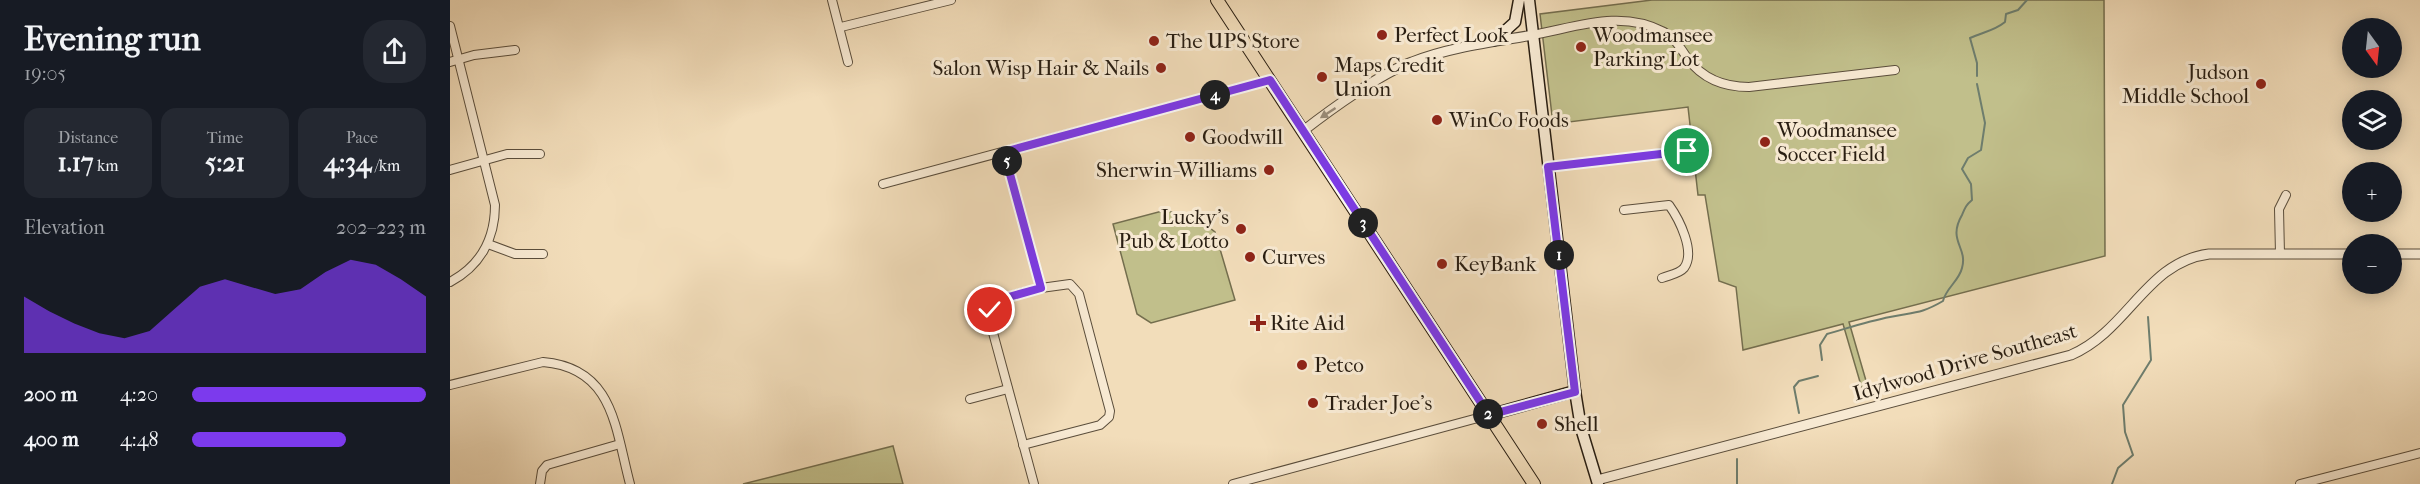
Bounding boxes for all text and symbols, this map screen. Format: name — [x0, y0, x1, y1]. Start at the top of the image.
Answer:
north arrow — [2342, 18, 2402, 78]
map controls — [2342, 18, 2402, 294]
text: Evening run — [24, 20, 201, 59]
button: share — [363, 20, 426, 83]
place label: Perfect Look — [1394, 23, 1509, 47]
place label: Woodmansee Parking Lot — [1592, 23, 1713, 71]
marker: Perfect Look — [1375, 28, 1389, 42]
place label: The UPS Store — [1166, 29, 1300, 53]
marker: The UPS Store — [1147, 34, 1161, 48]
marker: Woodmansee Parking Lot — [1574, 40, 1588, 54]
place label: Maps Credit Union — [1334, 53, 1445, 101]
place label: Salon Wisp Hair & Nails — [933, 56, 1149, 80]
place label: Judson Middle School — [2122, 60, 2249, 108]
marker: Salon Wisp Hair & Nails — [1154, 61, 1168, 75]
text: 19:05 — [24, 62, 66, 85]
marker: Maps Credit Union — [1315, 70, 1329, 84]
marker: Judson Middle School — [2254, 77, 2268, 91]
pin: 4 — [1200, 80, 1230, 110]
text: 4 — [1210, 85, 1220, 104]
button: layers — [2342, 90, 2402, 150]
one-way arrow — [1320, 108, 1336, 119]
place label: WinCo Foods — [1448, 108, 1569, 132]
marker: WinCo Foods — [1430, 113, 1444, 127]
place label: Woodmansee Soccer Field — [1776, 118, 1897, 166]
place label: Goodwill — [1202, 125, 1283, 149]
pin — [1661, 125, 1712, 176]
text: Distance — [58, 128, 118, 147]
text: Time — [207, 128, 243, 147]
text: Pace — [346, 128, 378, 147]
marker: Goodwill — [1183, 130, 1197, 144]
icon: arrive — [1670, 134, 1703, 167]
marker: Woodmansee Soccer Field — [1758, 135, 1772, 149]
pin: 5 — [992, 146, 1022, 176]
text: 1.17 — [57, 147, 94, 178]
text: 5:21 — [205, 147, 245, 178]
text: 4:34 — [324, 147, 371, 178]
text: 5 — [1004, 151, 1010, 170]
text: km — [94, 156, 119, 175]
text: /km — [371, 156, 400, 175]
place label: Sherwin-Williams — [1096, 158, 1257, 182]
button: + — [2342, 162, 2402, 222]
marker: Sherwin-Williams — [1262, 163, 1276, 177]
place label: Lucky's Pub & Lotto — [1118, 205, 1229, 253]
pin: 3 — [1348, 208, 1378, 238]
text: 3 — [1360, 213, 1366, 232]
text: Elevation — [24, 216, 105, 239]
text: 202–223 m — [336, 216, 426, 239]
marker: Lucky's Pub & Lotto — [1234, 222, 1248, 236]
button: − — [2342, 234, 2402, 294]
pin: 1 — [1544, 240, 1574, 270]
place label: Curves — [1262, 245, 1325, 269]
text: 1 — [1556, 245, 1562, 264]
marker: Curves — [1243, 250, 1257, 264]
place label: KeyBank — [1454, 252, 1537, 276]
marker: KeyBank — [1435, 257, 1449, 271]
pin — [964, 284, 1015, 335]
icon: check — [973, 293, 1006, 326]
place label: Rite Aid — [1270, 311, 1345, 335]
marker: Rite Aid — [1251, 316, 1265, 330]
street label: Idylwood Drive Southeast — [1850, 318, 2080, 405]
place label: Petco — [1314, 353, 1364, 377]
marker: Petco — [1295, 358, 1309, 372]
text: 200 m — [24, 383, 77, 406]
text: 4:20 — [120, 383, 158, 406]
place label: Trader Joe's — [1325, 391, 1432, 415]
marker: Trader Joe's — [1306, 396, 1320, 410]
pin: 2 — [1473, 399, 1503, 429]
text: 2 — [1484, 404, 1492, 423]
place label: Shell — [1554, 412, 1599, 436]
marker: Shell — [1535, 417, 1549, 431]
text: 400 m — [24, 428, 79, 451]
text: 4:48 — [120, 428, 159, 451]

